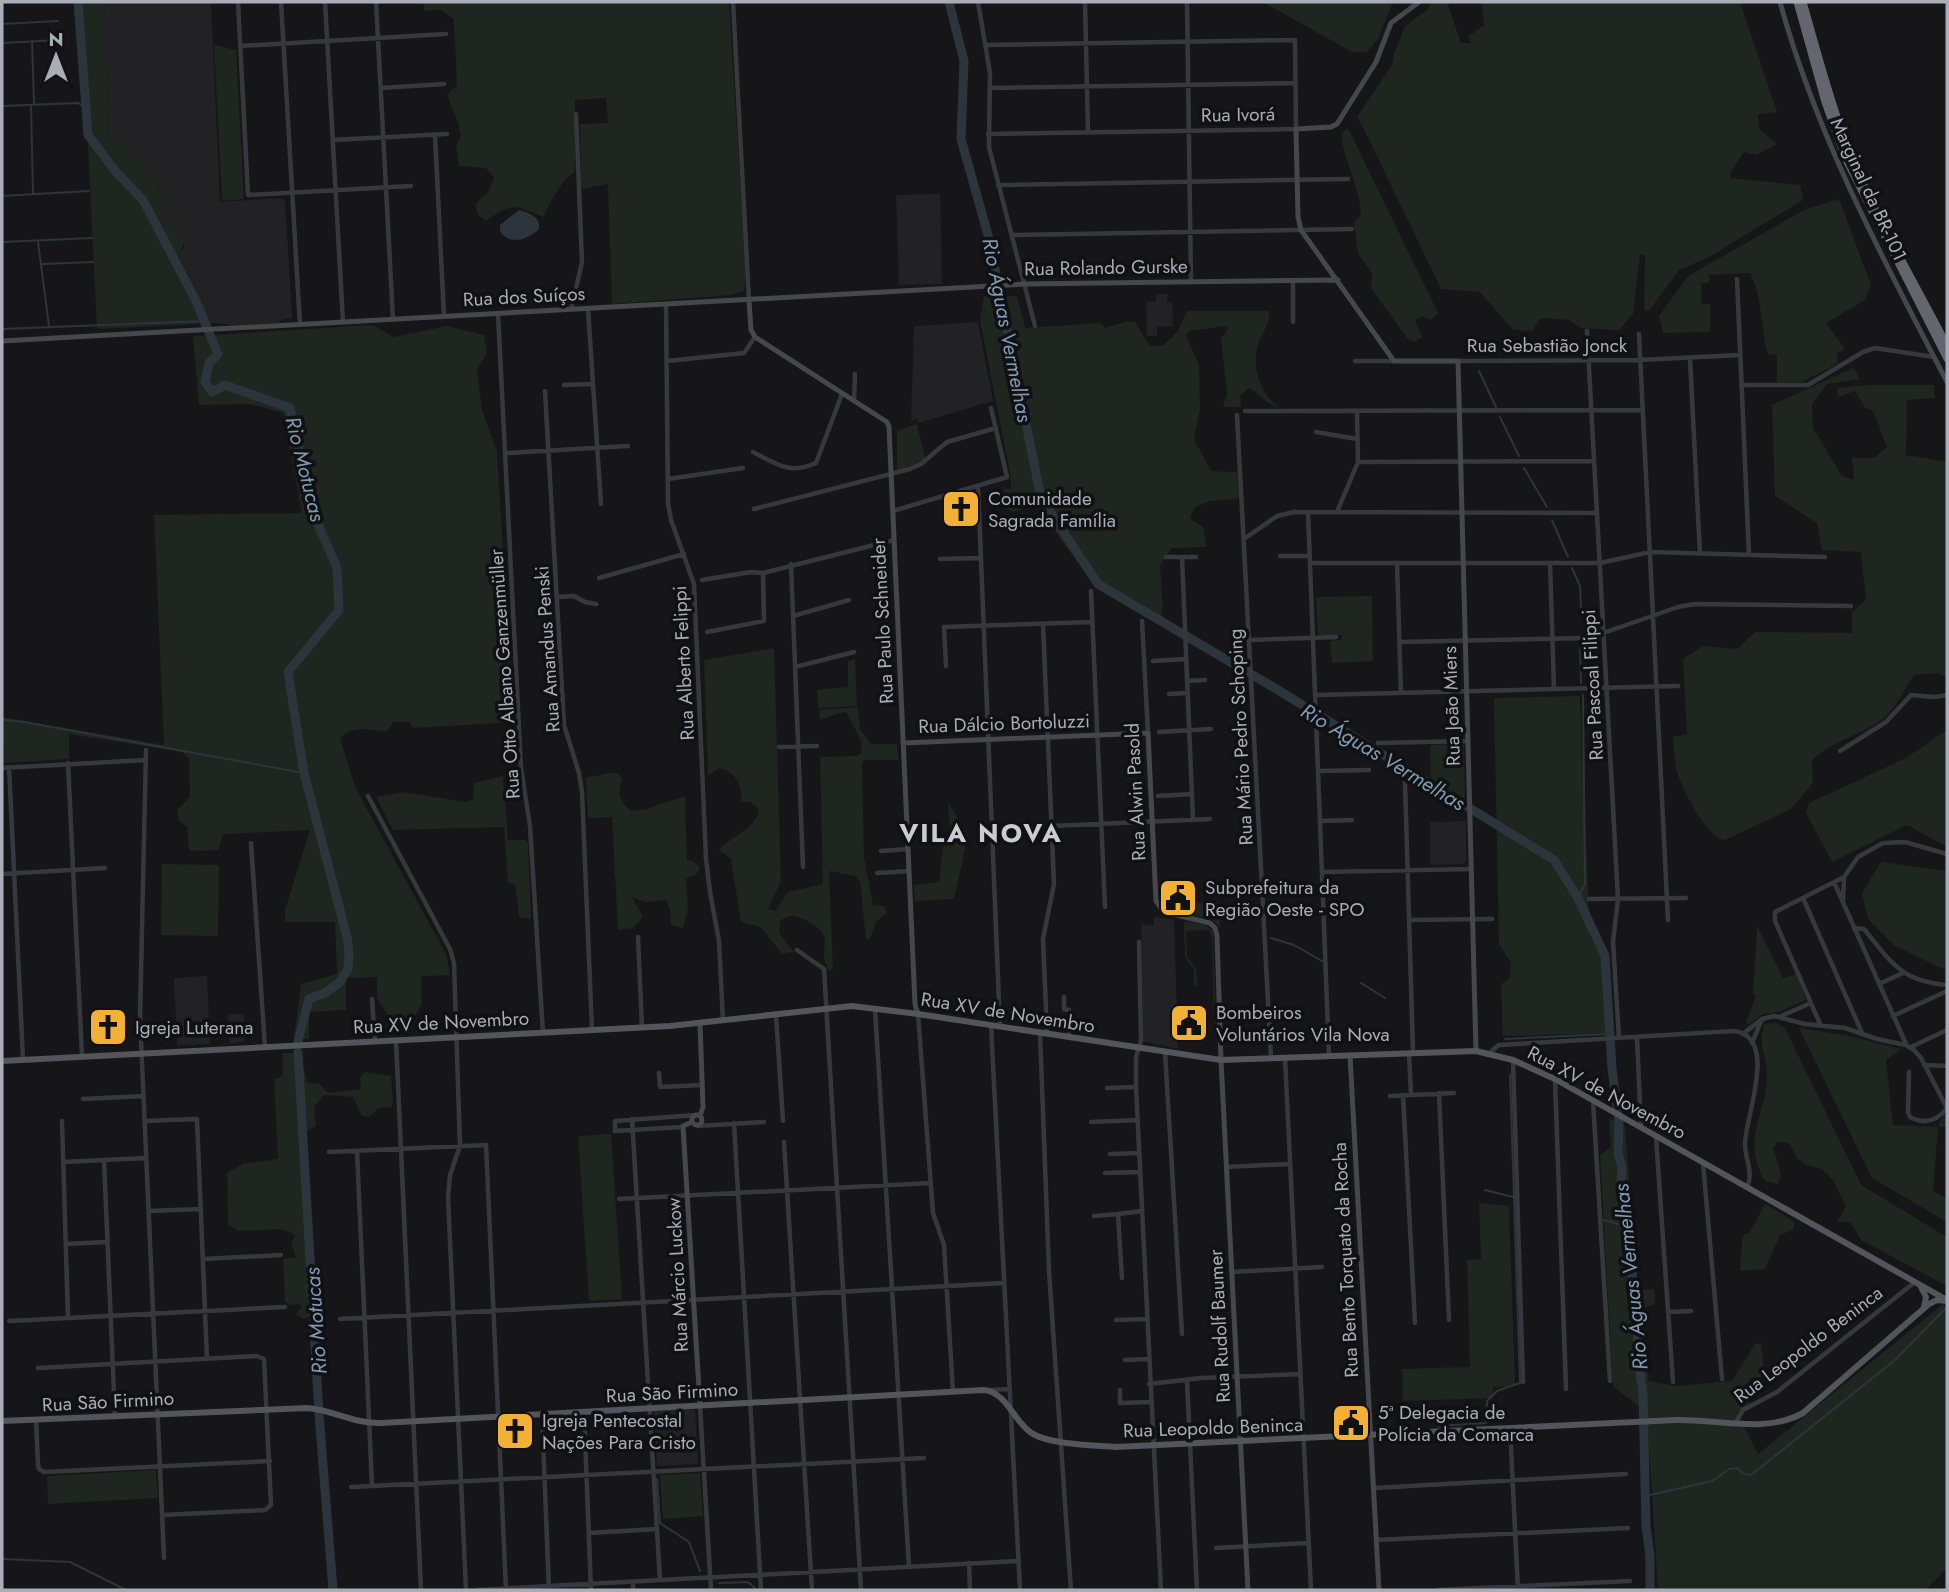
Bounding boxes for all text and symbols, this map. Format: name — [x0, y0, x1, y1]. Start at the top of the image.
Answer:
north arrow — [21, 21, 91, 91]
text: N — [48, 26, 64, 53]
street label: Rua Ivorá — [1201, 100, 1275, 129]
street label: Marginal da BR-101 — [1824, 113, 1914, 265]
water label: Rio Águas Vermelhas — [974, 235, 1040, 425]
street label: Rua Rolando Gurske — [1024, 253, 1188, 282]
street label: Rua dos Suíços — [462, 280, 586, 313]
street label: Rua Sebastião Jonck — [1467, 332, 1628, 359]
water label: Rio Motucas — [278, 413, 333, 525]
place label: Comunidade Sagrada Família — [988, 485, 1116, 534]
church icon: Comunidade Sagrada Família — [940, 488, 982, 530]
street label: Rua Paulo Schneider — [865, 537, 900, 705]
street label: Rua Otto Albano Ganzenmüller — [482, 548, 527, 800]
street label: Rua Amandus Penski — [528, 565, 567, 733]
street label: Rua Alberto Felippi — [666, 585, 701, 741]
street label: Rua Pascoal Filippi — [1575, 609, 1610, 761]
street label: Rua Mário Pedro Schoping — [1221, 628, 1260, 846]
street label: Rua João Miers — [1436, 645, 1467, 766]
water label: Rio Águas Vermelhas — [1295, 696, 1471, 818]
street label: Rua Dálcio Bortoluzzi — [918, 707, 1090, 740]
street label: Rua Alwin Pasold — [1118, 722, 1153, 862]
district label: VILA NOVA — [898, 814, 1063, 852]
place label: Subprefeitura da Região Oeste - SPO — [1205, 874, 1365, 923]
public building icon: Subprefeitura da Região Oeste - SPO — [1157, 877, 1199, 919]
street label: Rua XV de Novembro — [919, 985, 1097, 1040]
place label: Bombeiros Voluntários Vila Nova — [1216, 999, 1390, 1048]
public building icon: Bombeiros Voluntários Vila Nova — [1168, 1002, 1210, 1044]
street label: Rua XV de Novembro — [352, 1004, 530, 1041]
church icon: Igreja Luterana — [87, 1006, 129, 1048]
place label: Igreja Luterana — [135, 1014, 253, 1041]
street label: Rua XV de Novembro — [1523, 1039, 1691, 1146]
street label: Rua Bento Torquato da Rocha — [1326, 1142, 1365, 1378]
water label: Rio Águas Vermelhas — [1606, 1182, 1656, 1372]
street label: Rua Márcio Luckow — [660, 1197, 695, 1353]
street label: Rua Rudolf Baumer — [1202, 1248, 1237, 1403]
water label: Rio Motucas — [297, 1266, 335, 1375]
street label: Rua Leopoldo Beninca — [1728, 1279, 1888, 1409]
street label: Rua São Firmino — [605, 1376, 739, 1409]
street label: Rua São Firmino — [41, 1385, 175, 1418]
place label: 5ª Delegacia de Polícia da Comarca — [1378, 1399, 1534, 1448]
public building icon: 5ª Delegacia de Polícia da Comarca — [1330, 1402, 1372, 1444]
place label: Igreja Pentecostal Nações Para Cristo — [542, 1407, 696, 1456]
church icon: Igreja Pentecostal Nações Para Cristo — [494, 1410, 536, 1452]
street label: Rua Leopoldo Beninca — [1123, 1411, 1304, 1444]

